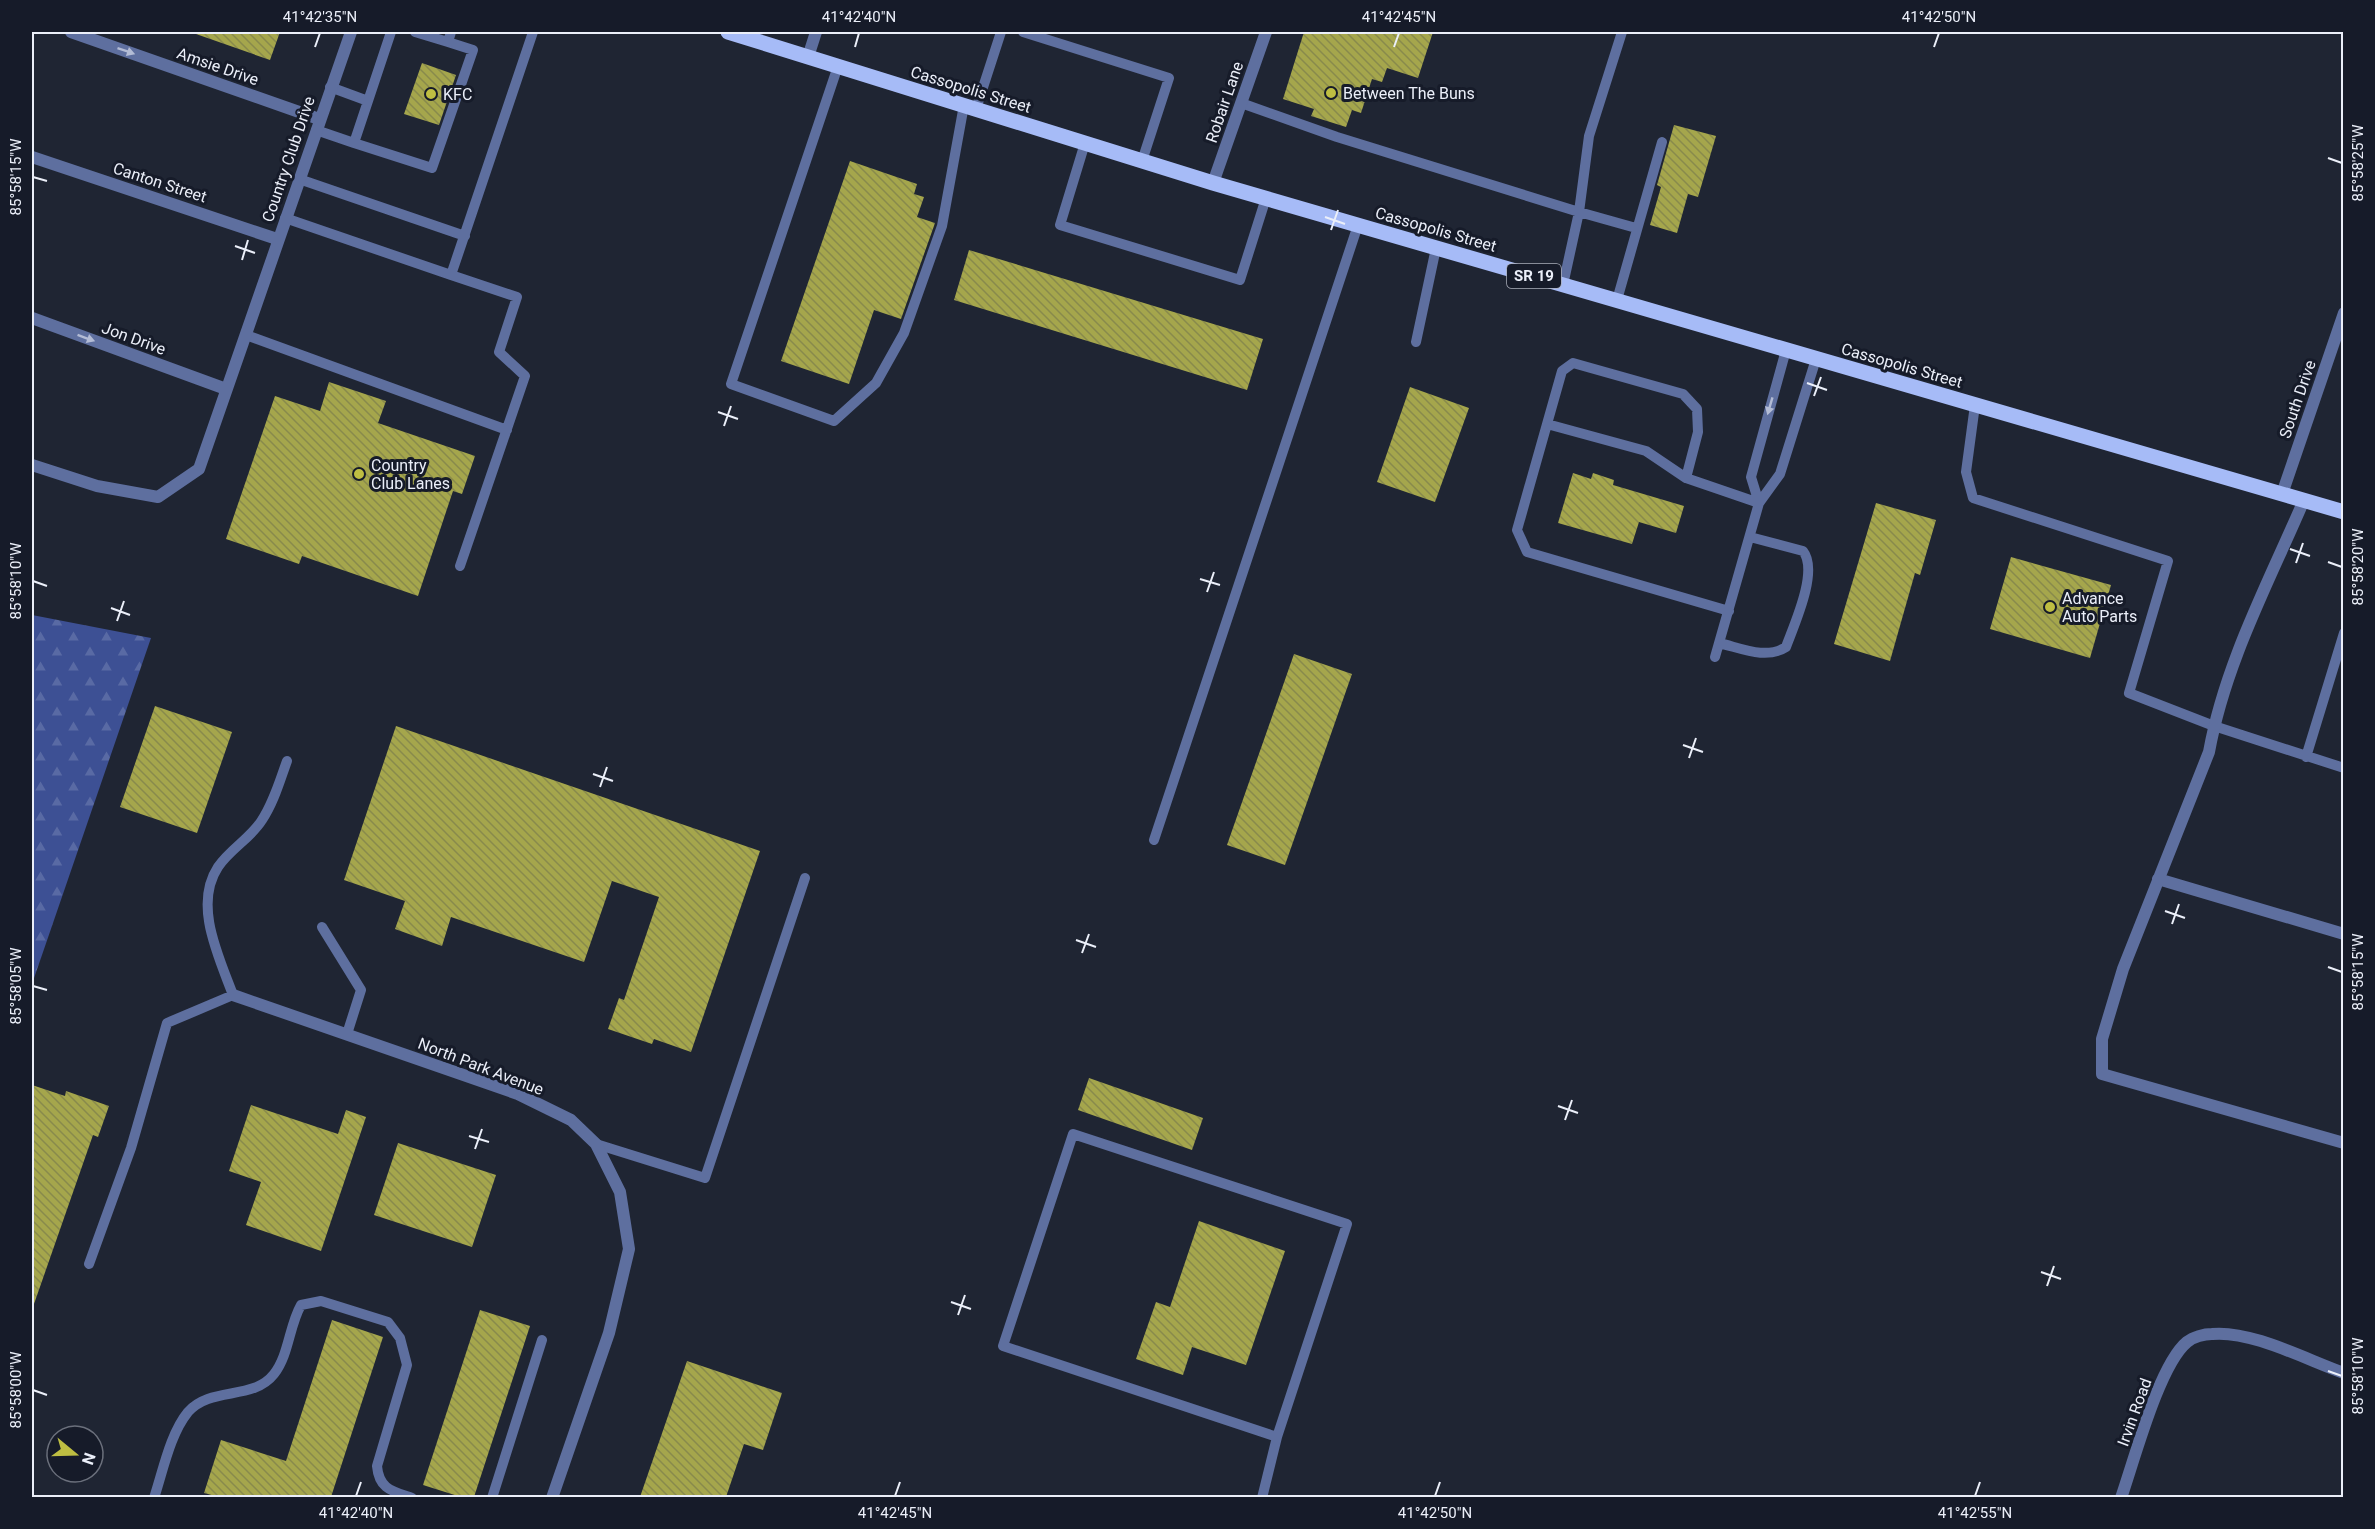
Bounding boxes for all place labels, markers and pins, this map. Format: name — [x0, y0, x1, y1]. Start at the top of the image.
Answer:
place label: Between The Buns — [1343, 84, 1475, 103]
place label: KFC — [443, 85, 472, 104]
marker: Between The Buns — [1324, 86, 1338, 100]
marker: KFC — [424, 87, 438, 101]
place label: Country Club Lanes — [371, 456, 450, 493]
marker: Country Club Lanes — [352, 467, 366, 481]
place label: Advance Auto Parts — [2062, 589, 2137, 626]
marker: Advance Auto Parts — [2043, 600, 2057, 614]

